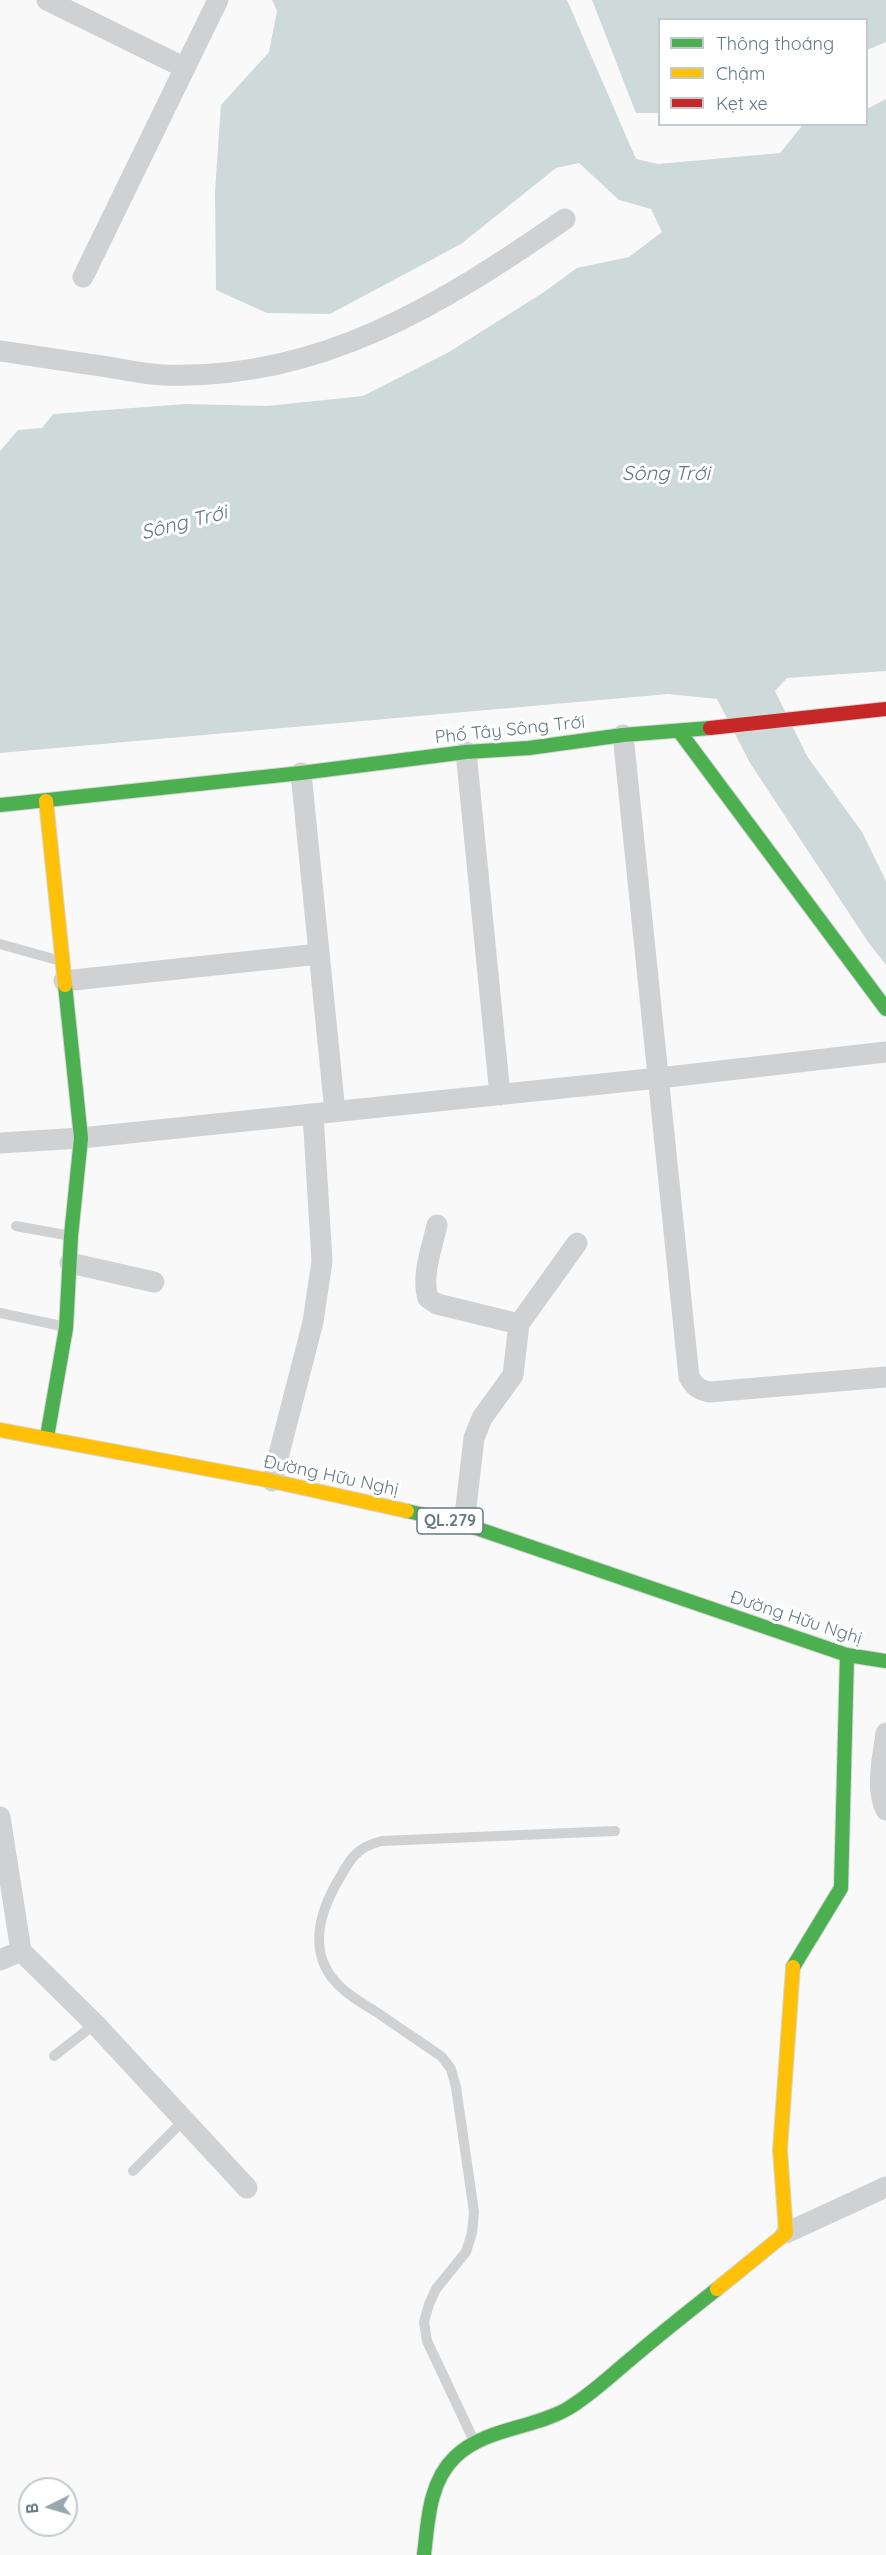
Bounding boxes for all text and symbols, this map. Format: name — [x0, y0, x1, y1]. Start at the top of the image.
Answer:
legend — [658, 18, 868, 126]
text: Thông thoáng — [716, 32, 834, 55]
text: Chậm — [716, 62, 765, 85]
text: Kẹt xe — [716, 92, 768, 115]
water label: Sông Trới — [622, 462, 710, 486]
water label: Sông Trới — [139, 501, 229, 545]
street label: Phố Tây Sông Trới — [434, 711, 586, 749]
street label: Đường Hữu Nghị — [262, 1451, 400, 1501]
road number: QL.279 — [417, 1508, 483, 1534]
street label: Đường Hữu Nghị — [727, 1587, 865, 1649]
north arrow — [18, 2477, 78, 2537]
text: B — [22, 2502, 42, 2514]

